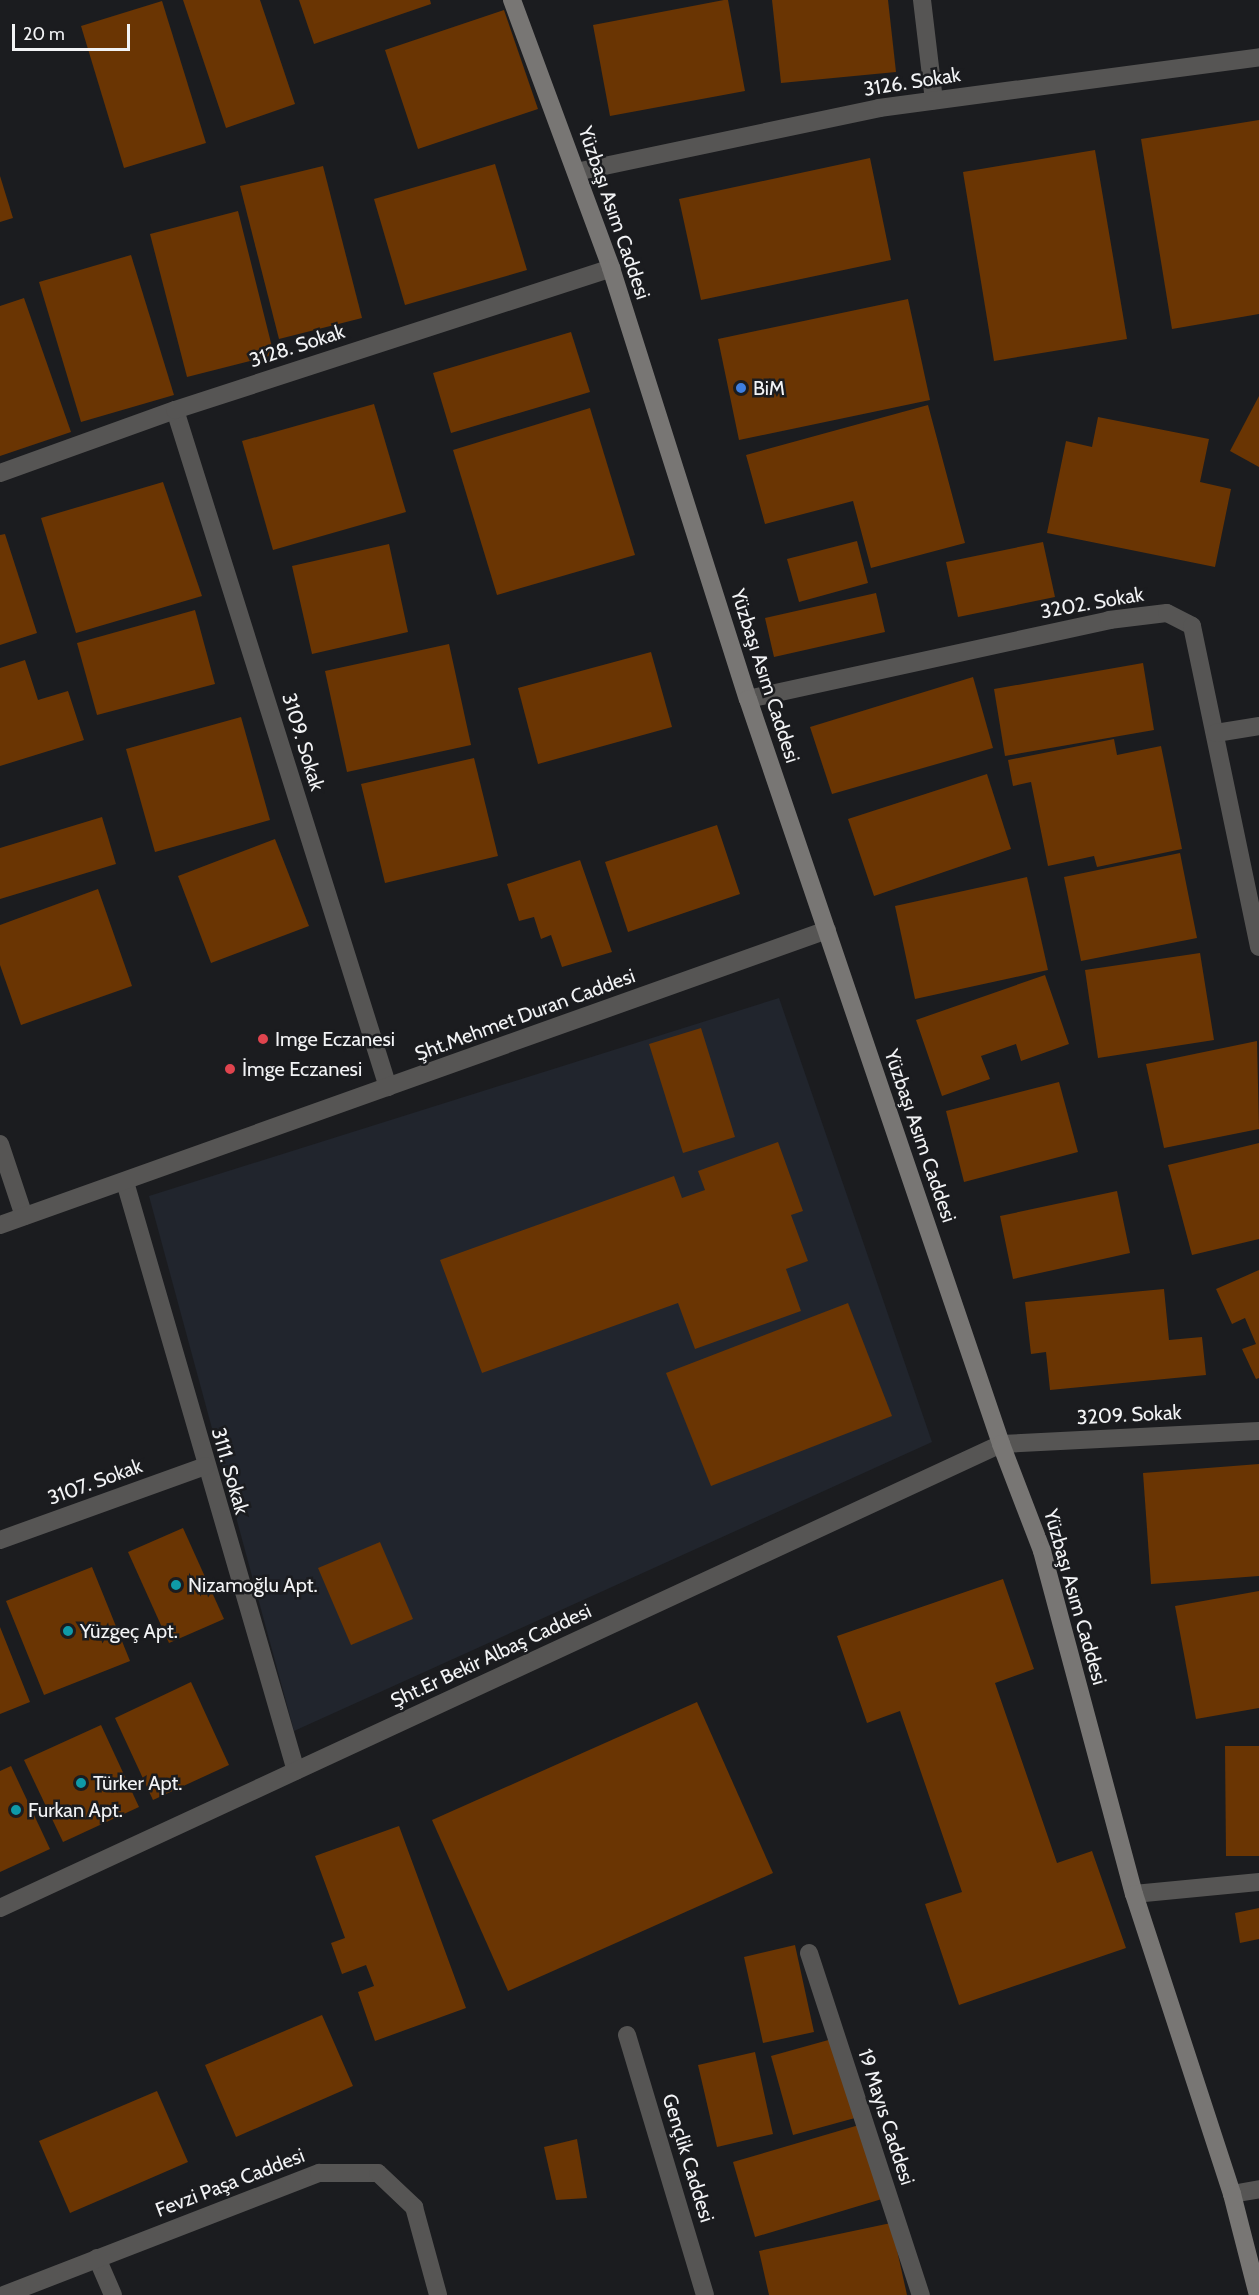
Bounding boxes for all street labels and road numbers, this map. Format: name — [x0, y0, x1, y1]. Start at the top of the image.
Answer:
street label: 3126. Sokak — [862, 62, 962, 102]
street label: Yüzbaşı Asım Caddesi — [573, 123, 655, 303]
street label: 3128. Sokak — [246, 319, 348, 373]
street label: 3202. Sokak — [1038, 582, 1146, 624]
street label: Yüzbaşı Asım Caddesi — [726, 586, 804, 766]
street label: 3109. Sokak — [277, 690, 329, 794]
street label: Şht.Mehmet Duran Caddesi — [412, 964, 638, 1066]
street label: Yüzbaşı Asım Caddesi — [879, 1046, 961, 1226]
street label: 3209. Sokak — [1076, 1400, 1182, 1430]
street label: 3111. Sokak — [206, 1425, 254, 1517]
street label: 3107. Sokak — [44, 1454, 146, 1510]
street label: Yüzbaşı Asım Caddesi — [1038, 1507, 1112, 1687]
street label: Şht.Er Bekir Albaş Caddesi — [387, 1599, 595, 1713]
street label: 19 Mayıs Caddesi — [853, 2046, 919, 2188]
street label: Gençlik Caddesi — [657, 2091, 719, 2225]
street label: Fevzi Paşa Caddesi — [152, 2144, 308, 2222]

